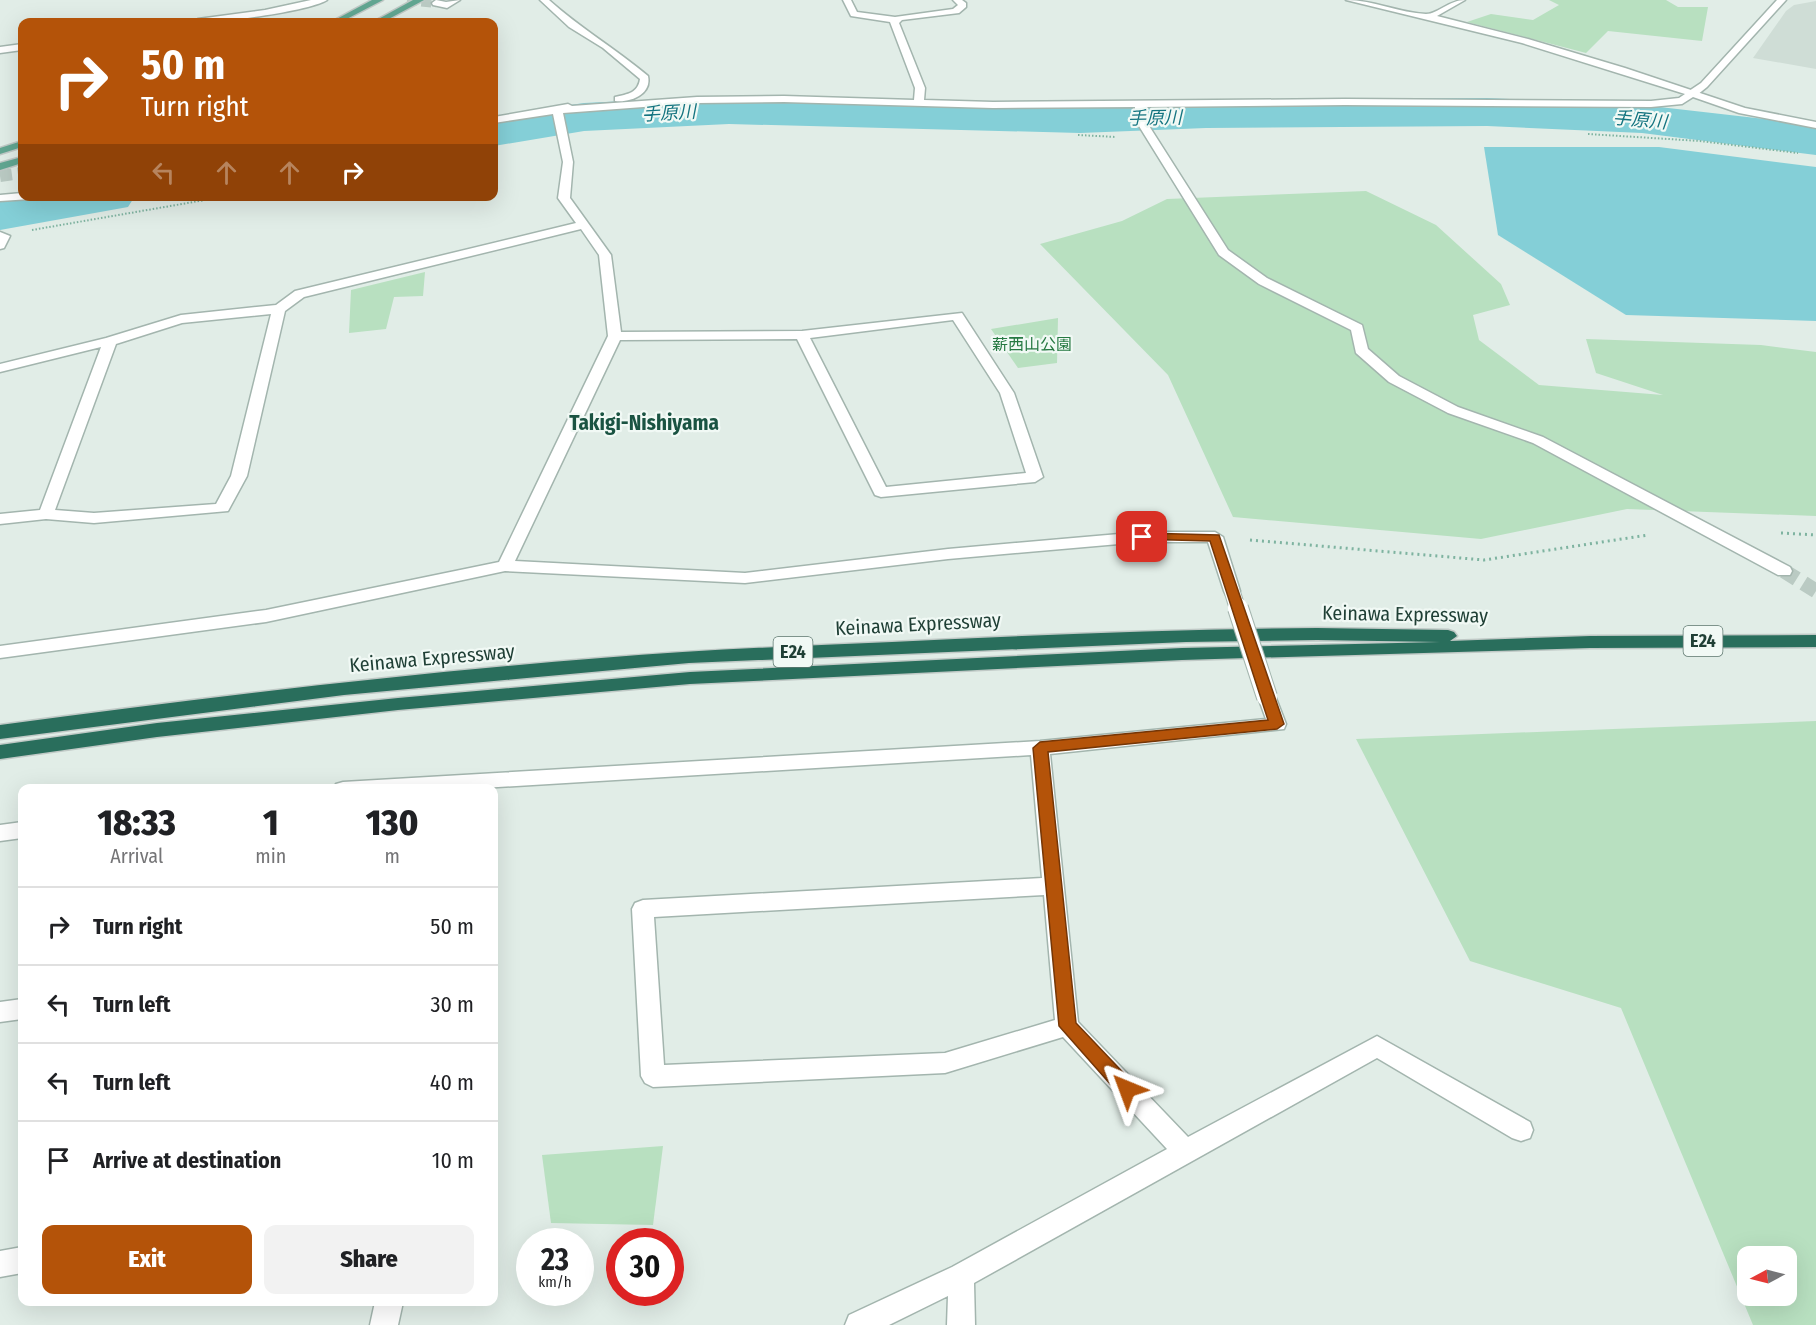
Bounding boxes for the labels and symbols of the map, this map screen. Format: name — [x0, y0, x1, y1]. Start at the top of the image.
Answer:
water label: 手原川 — [641, 100, 699, 125]
water label: 手原川 — [1128, 106, 1184, 129]
water label: 手原川 — [1612, 107, 1670, 133]
park label: 薪西山公園 — [992, 335, 1072, 354]
district label: Takigi-Nishiyama — [569, 410, 719, 436]
pin — [1116, 511, 1167, 562]
street label: Keinawa Expressway — [1322, 601, 1488, 627]
street label: Keinawa Expressway — [835, 608, 1002, 640]
road number: E24 — [1684, 626, 1722, 656]
road number: E24 — [774, 637, 812, 667]
street label: Keinawa Expressway — [348, 639, 516, 677]
position arrow — [1095, 1057, 1159, 1121]
speed limit sign: 30 — [606, 1228, 684, 1306]
north arrow — [1737, 1246, 1797, 1306]

